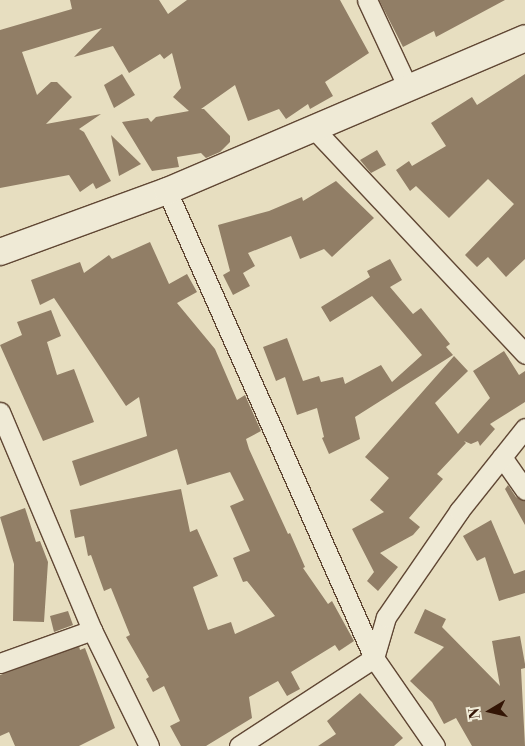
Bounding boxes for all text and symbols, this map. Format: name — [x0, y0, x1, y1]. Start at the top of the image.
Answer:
north arrow — [465, 686, 515, 736]
text: N — [465, 706, 485, 720]

